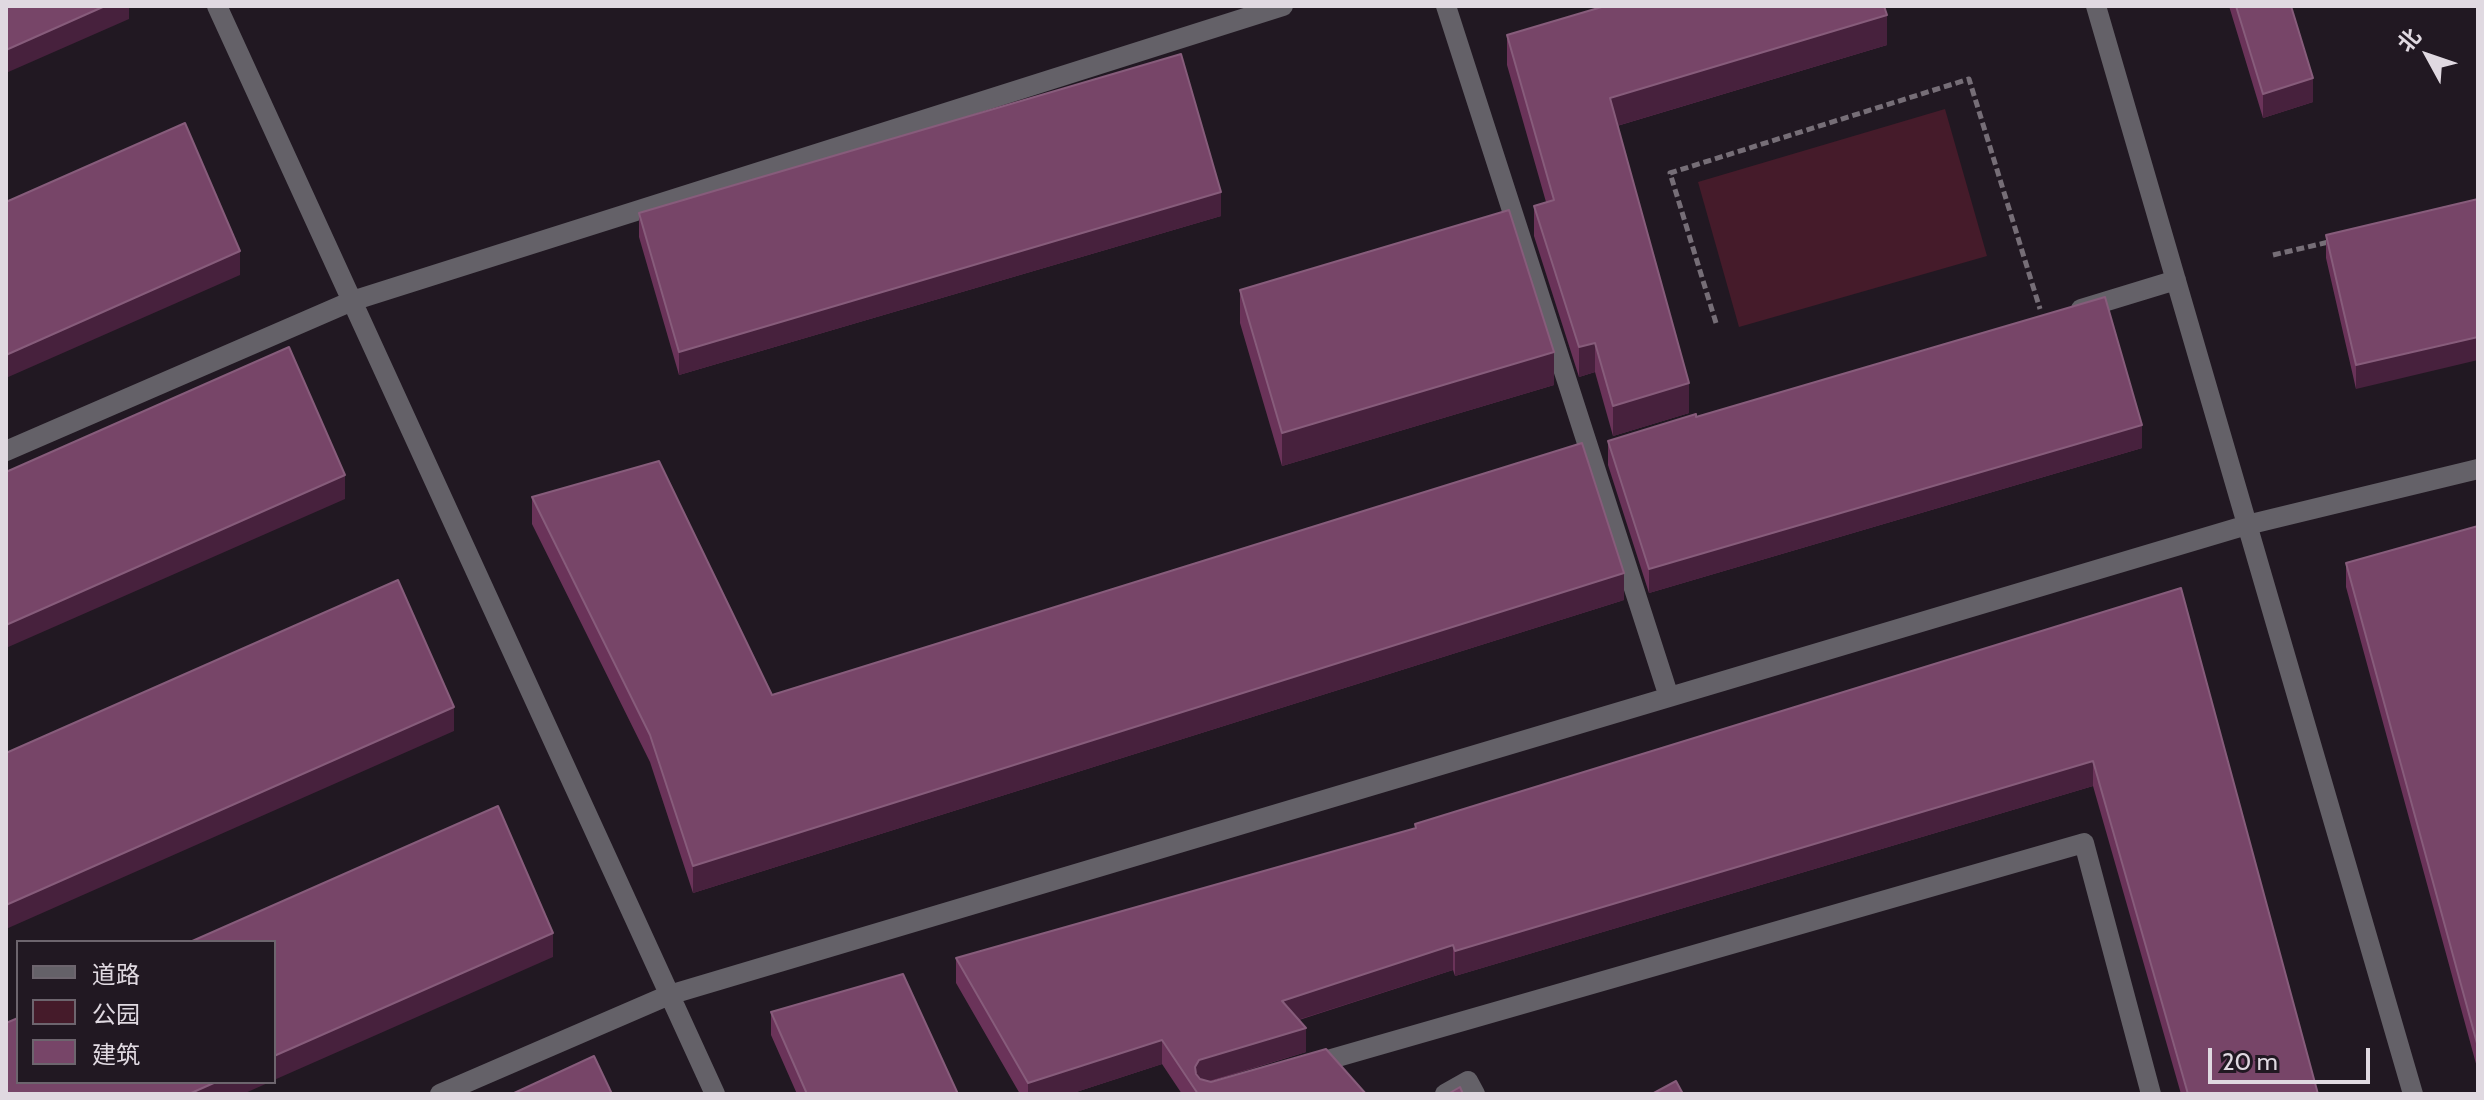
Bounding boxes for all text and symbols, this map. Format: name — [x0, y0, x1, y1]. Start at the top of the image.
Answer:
north arrow — [2388, 16, 2468, 96]
text: 北 — [2392, 23, 2427, 57]
legend — [16, 940, 276, 1084]
text: 道路 — [92, 960, 140, 989]
text: 公园 — [92, 1000, 140, 1029]
scale bar — [2212, 1032, 2374, 1082]
text: 建筑 — [92, 1040, 140, 1069]
text: 20 m — [2222, 1047, 2278, 1076]

